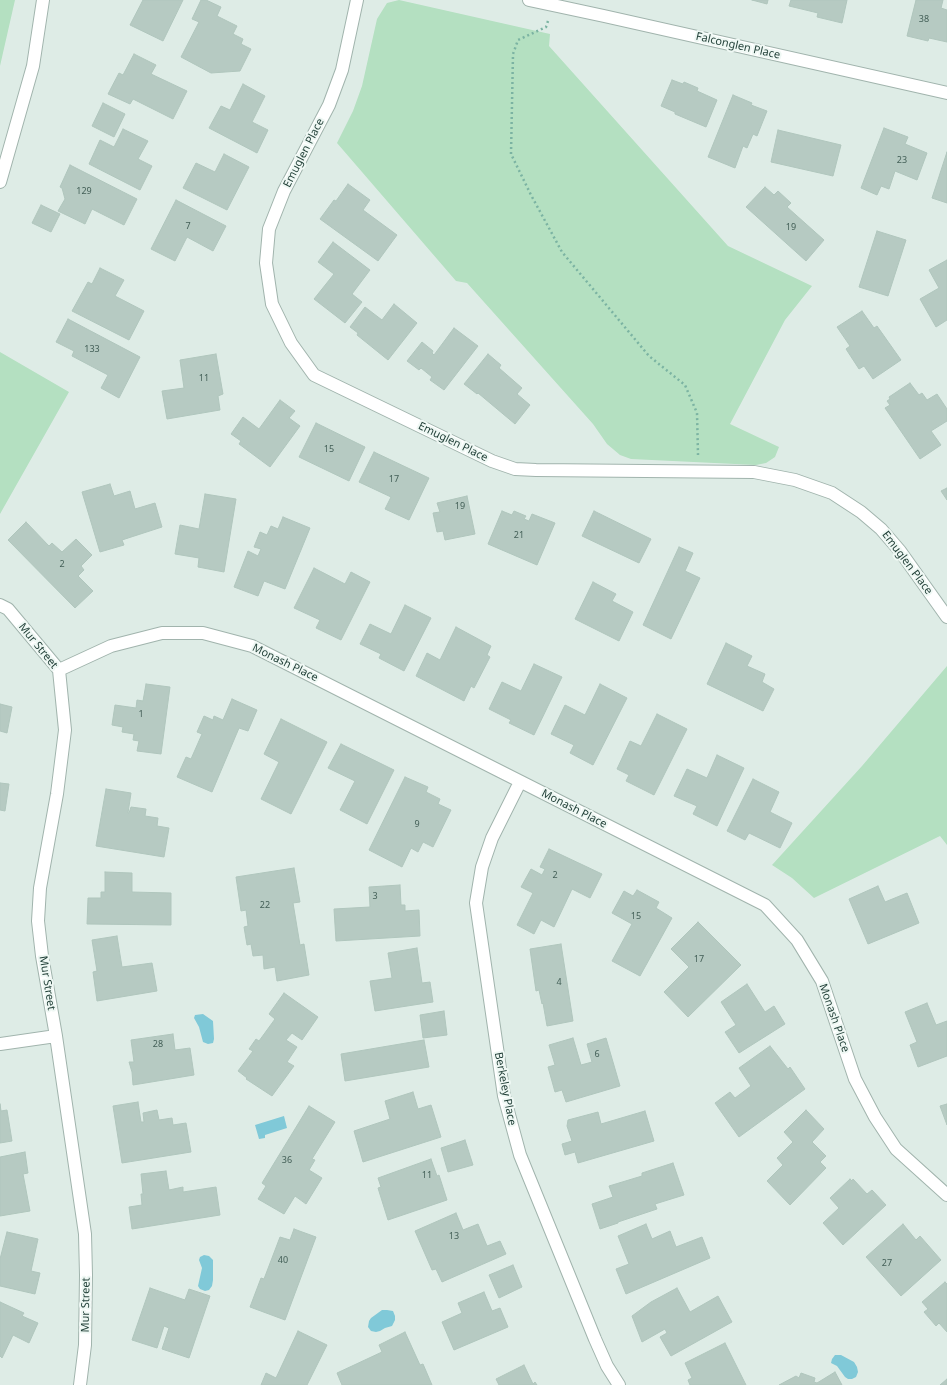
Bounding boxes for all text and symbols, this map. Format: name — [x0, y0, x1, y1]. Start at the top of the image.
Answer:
house number: 38 — [919, 14, 929, 24]
street label: Falconglen Place — [695, 30, 781, 62]
street label: Emuglen Place — [281, 116, 327, 190]
house number: 23 — [897, 155, 907, 165]
house number: 129 — [76, 186, 92, 196]
house number: 7 — [185, 221, 191, 231]
house number: 19 — [786, 222, 796, 232]
house number: 133 — [84, 344, 100, 354]
house number: 11 — [199, 373, 209, 383]
street label: Emuglen Place — [416, 419, 490, 465]
house number: 15 — [324, 444, 334, 454]
house number: 17 — [389, 474, 399, 484]
house number: 19 — [455, 501, 465, 511]
street label: Emuglen Place — [879, 529, 935, 597]
house number: 21 — [514, 530, 524, 540]
house number: 2 — [59, 559, 65, 569]
street label: Mur Street — [16, 621, 60, 671]
street label: Monash Place — [250, 641, 320, 685]
house number: 1 — [138, 709, 144, 719]
street label: Monash Place — [539, 787, 609, 831]
house number: 9 — [414, 819, 420, 829]
house number: 2 — [552, 870, 558, 880]
house number: 3 — [372, 891, 378, 901]
house number: 22 — [260, 900, 270, 910]
house number: 15 — [631, 911, 641, 921]
house number: 17 — [694, 954, 704, 964]
street label: Mur Street — [36, 955, 58, 1011]
house number: 4 — [556, 977, 562, 987]
street label: Monash Place — [816, 982, 852, 1054]
house number: 28 — [153, 1039, 163, 1049]
house number: 6 — [594, 1049, 600, 1059]
street label: Berkeley Place — [491, 1051, 519, 1127]
house number: 36 — [282, 1155, 292, 1165]
house number: 11 — [422, 1170, 432, 1180]
house number: 13 — [449, 1231, 459, 1241]
house number: 40 — [278, 1255, 288, 1265]
house number: 27 — [882, 1258, 892, 1268]
street label: Mur Street — [79, 1277, 93, 1333]

